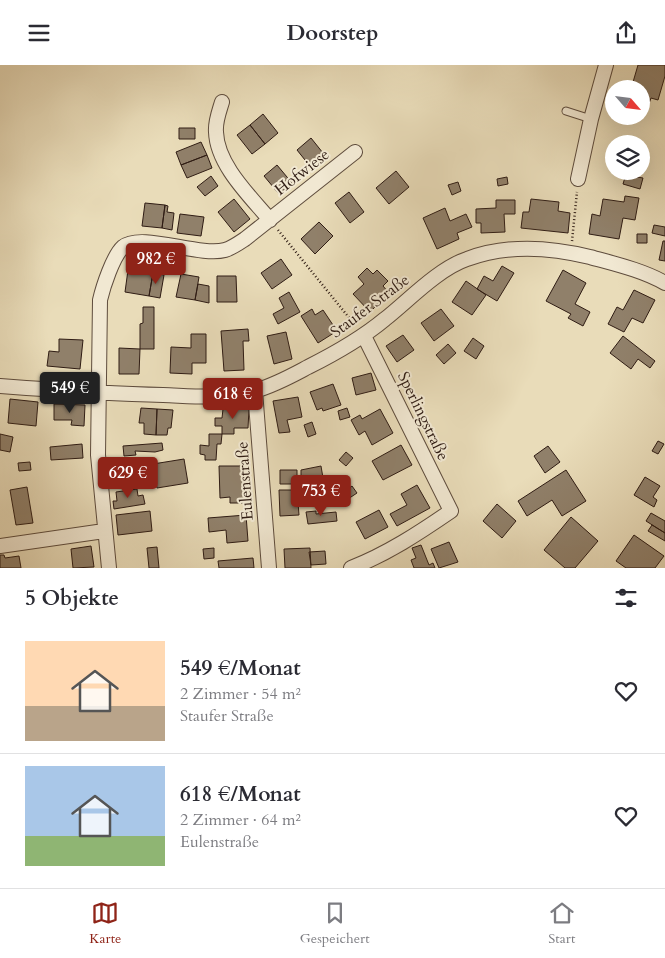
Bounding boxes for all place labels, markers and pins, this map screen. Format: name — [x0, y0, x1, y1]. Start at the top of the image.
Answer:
pin: 982 € — [121, 243, 191, 285]
pin: 549 € — [35, 371, 105, 414]
pin: 618 € — [198, 377, 268, 420]
pin: 629 € — [93, 457, 163, 499]
pin: 753 € — [286, 475, 356, 517]

